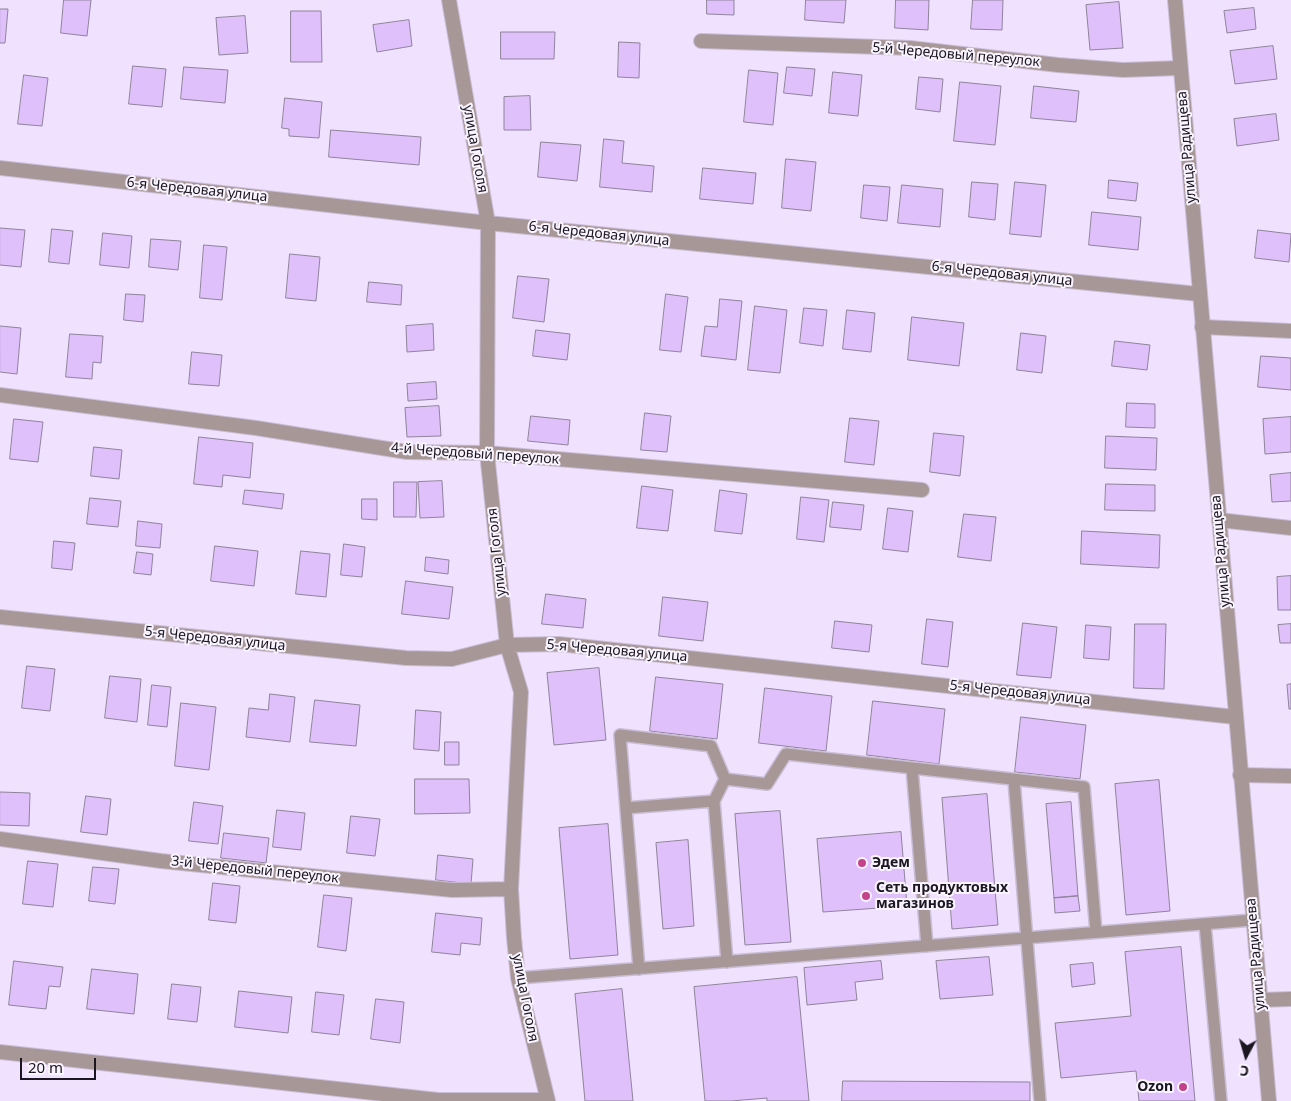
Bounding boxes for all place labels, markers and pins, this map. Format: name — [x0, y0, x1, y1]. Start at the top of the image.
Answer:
place label: Эдем — [872, 855, 910, 871]
marker: Эдем — [856, 857, 868, 869]
place label: Сеть продуктовых магазинов — [876, 880, 1008, 912]
marker: Сеть продуктовых магазинов — [860, 890, 872, 902]
place label: Ozon — [1137, 1079, 1173, 1095]
marker: Ozon — [1177, 1081, 1189, 1093]

